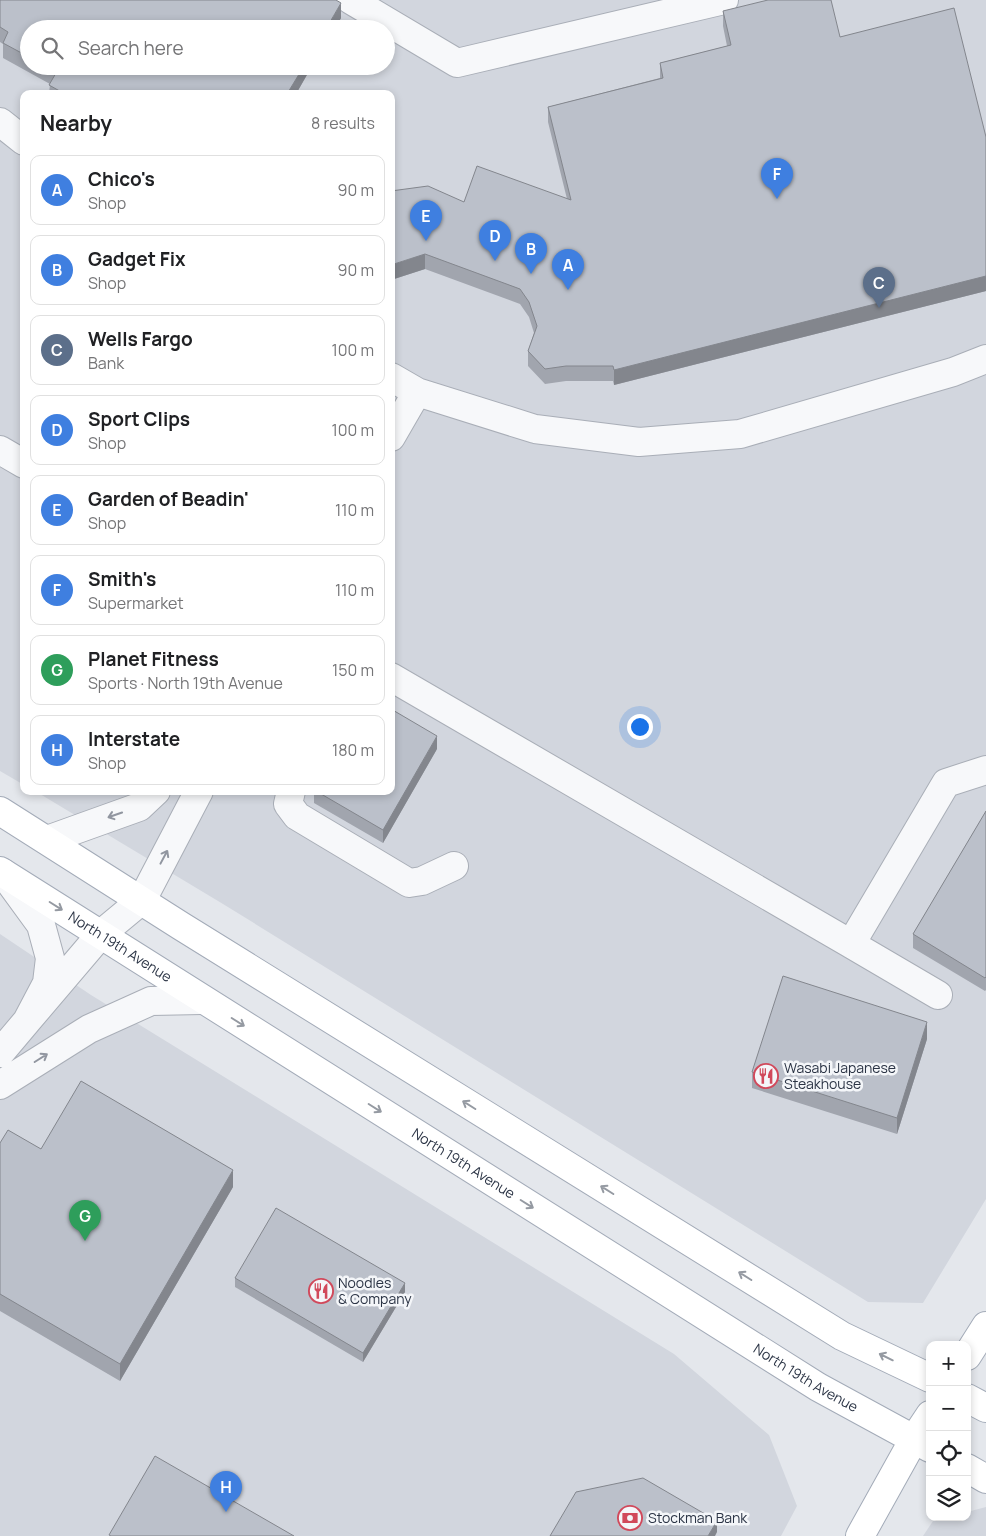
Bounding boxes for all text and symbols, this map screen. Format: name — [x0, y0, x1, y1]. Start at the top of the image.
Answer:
search box — [20, 20, 395, 75]
icon: search — [38, 34, 66, 62]
text: Search here — [78, 35, 184, 61]
text: Nearby — [40, 109, 112, 137]
text: 8 results — [311, 112, 375, 134]
pin: F — [761, 158, 793, 199]
text: Chico's — [88, 166, 155, 192]
text: A — [52, 179, 62, 201]
text: 90 m — [338, 179, 374, 201]
text: Shop — [88, 192, 126, 214]
pin: E — [410, 200, 442, 241]
pin: D — [479, 220, 511, 261]
pin: B — [515, 233, 547, 274]
text: Gadget Fix — [88, 246, 186, 272]
pin: A — [552, 249, 584, 290]
text: B — [52, 259, 62, 281]
text: 90 m — [338, 259, 374, 281]
pin: C — [863, 267, 895, 308]
text: Shop — [88, 272, 126, 294]
text: Wells Fargo — [88, 326, 193, 352]
text: C — [51, 339, 63, 361]
text: 100 m — [331, 339, 374, 361]
text: Bank — [88, 352, 124, 374]
text: Sport Clips — [88, 406, 190, 432]
text: D — [51, 419, 63, 441]
text: 100 m — [331, 419, 374, 441]
text: Shop — [88, 432, 126, 454]
text: Garden of Beadin' — [88, 486, 249, 512]
text: E — [52, 499, 62, 521]
text: 110 m — [335, 499, 374, 521]
text: Shop — [88, 512, 126, 534]
text: Smith's — [88, 566, 156, 592]
text: F — [53, 579, 61, 601]
text: 110 m — [335, 579, 374, 601]
text: Supermarket — [88, 592, 184, 614]
text: Planet Fitness — [88, 646, 219, 672]
text: G — [51, 659, 63, 681]
text: 150 m — [332, 659, 374, 681]
text: Sports · North 19th Avenue — [88, 672, 283, 694]
your location — [627, 714, 653, 740]
text: Interstate — [88, 726, 180, 752]
text: H — [51, 739, 63, 761]
text: 180 m — [332, 739, 374, 761]
text: Shop — [88, 752, 126, 774]
one-way arrow — [108, 811, 124, 821]
one-way arrow — [160, 850, 169, 865]
one-way arrow — [49, 902, 63, 912]
street label: North 19th Avenue — [65, 907, 176, 986]
one-way arrow — [230, 1017, 244, 1027]
one-way arrow — [33, 1053, 47, 1063]
place label: Wasabi Japanese Steakhouse — [784, 1058, 896, 1093]
restaurant icon: Wasabi Japanese Steakhouse — [753, 1063, 779, 1089]
one-way arrow — [463, 1099, 477, 1109]
one-way arrow — [368, 1103, 382, 1114]
street label: North 19th Avenue — [409, 1123, 519, 1203]
one-way arrow — [601, 1185, 615, 1195]
pin: G — [69, 1200, 101, 1241]
one-way arrow — [520, 1200, 534, 1210]
one-way arrow — [739, 1271, 753, 1281]
place label: Noodles & Company — [338, 1273, 412, 1308]
restaurant icon: Noodles & Company — [308, 1278, 334, 1304]
street label: North 19th Avenue — [750, 1339, 862, 1416]
map controls — [926, 1341, 971, 1521]
button: + — [926, 1341, 971, 1386]
one-way arrow — [879, 1352, 894, 1362]
button: − — [926, 1386, 971, 1431]
button: locate — [926, 1431, 971, 1476]
pin: H — [210, 1471, 242, 1512]
button: layers — [926, 1476, 971, 1521]
bank icon: Stockman Bank — [617, 1505, 643, 1531]
place label: Stockman Bank — [648, 1508, 748, 1527]

